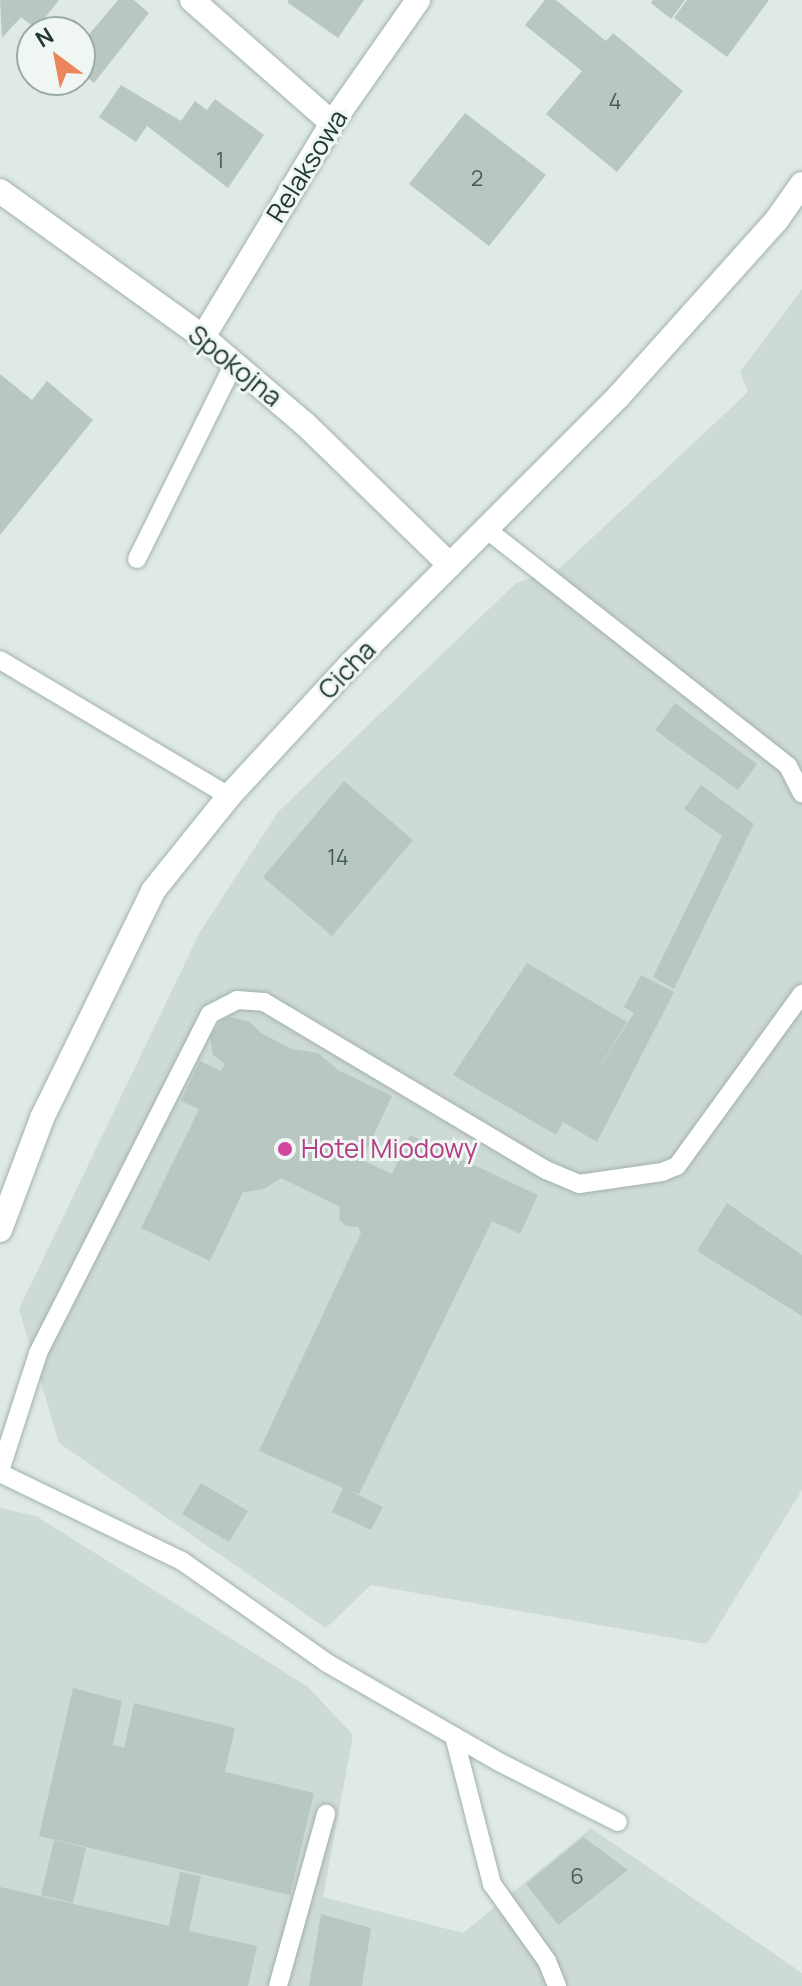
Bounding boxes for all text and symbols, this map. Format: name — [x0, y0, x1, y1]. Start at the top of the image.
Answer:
north arrow — [16, 16, 96, 96]
text: N — [30, 20, 59, 54]
house number: 4 — [609, 89, 621, 115]
street label: Relaksowa — [260, 104, 354, 228]
house number: 1 — [216, 148, 224, 174]
house number: 2 — [471, 166, 483, 192]
street label: Spokojna — [182, 319, 288, 413]
street label: Cicha — [312, 634, 382, 706]
house number: 14 — [327, 845, 349, 871]
place label: Hotel Miodowy — [301, 1133, 478, 1165]
marker: Hotel Miodowy — [276, 1140, 294, 1158]
house number: 6 — [570, 1864, 584, 1890]

